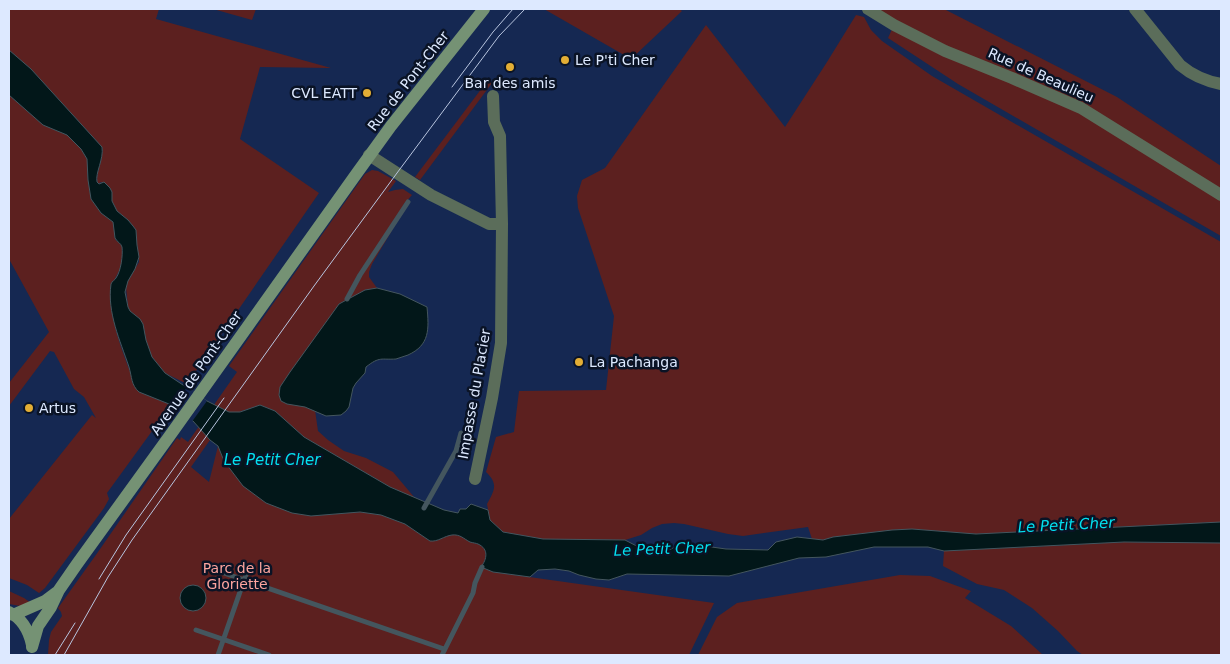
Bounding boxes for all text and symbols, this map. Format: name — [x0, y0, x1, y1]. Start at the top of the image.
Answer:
street label: Rue de Pont-Cher — [364, 28, 452, 134]
street label: Rue de Beaulieu — [986, 45, 1096, 105]
place label: Le P'ti Cher — [575, 52, 655, 68]
marker: Le P'ti Cher — [559, 54, 571, 66]
marker: Bar des amis — [504, 61, 516, 73]
place label: Bar des amis — [464, 75, 556, 91]
place label: CVL EATT — [291, 85, 357, 101]
marker: CVL EATT — [361, 87, 373, 99]
street label: Avenue de Pont-Cher — [147, 308, 245, 438]
street label: Impasse du Placier — [455, 327, 493, 460]
place label: La Pachanga — [589, 354, 678, 370]
marker: La Pachanga — [573, 356, 585, 368]
place label: Artus — [39, 400, 76, 416]
marker: Artus — [23, 402, 35, 414]
water label: Le Petit Cher — [224, 451, 321, 469]
water label: Le Petit Cher — [1017, 513, 1116, 537]
water label: Le Petit Cher — [613, 538, 711, 560]
park label: Parc de la Gloriette — [203, 560, 271, 592]

